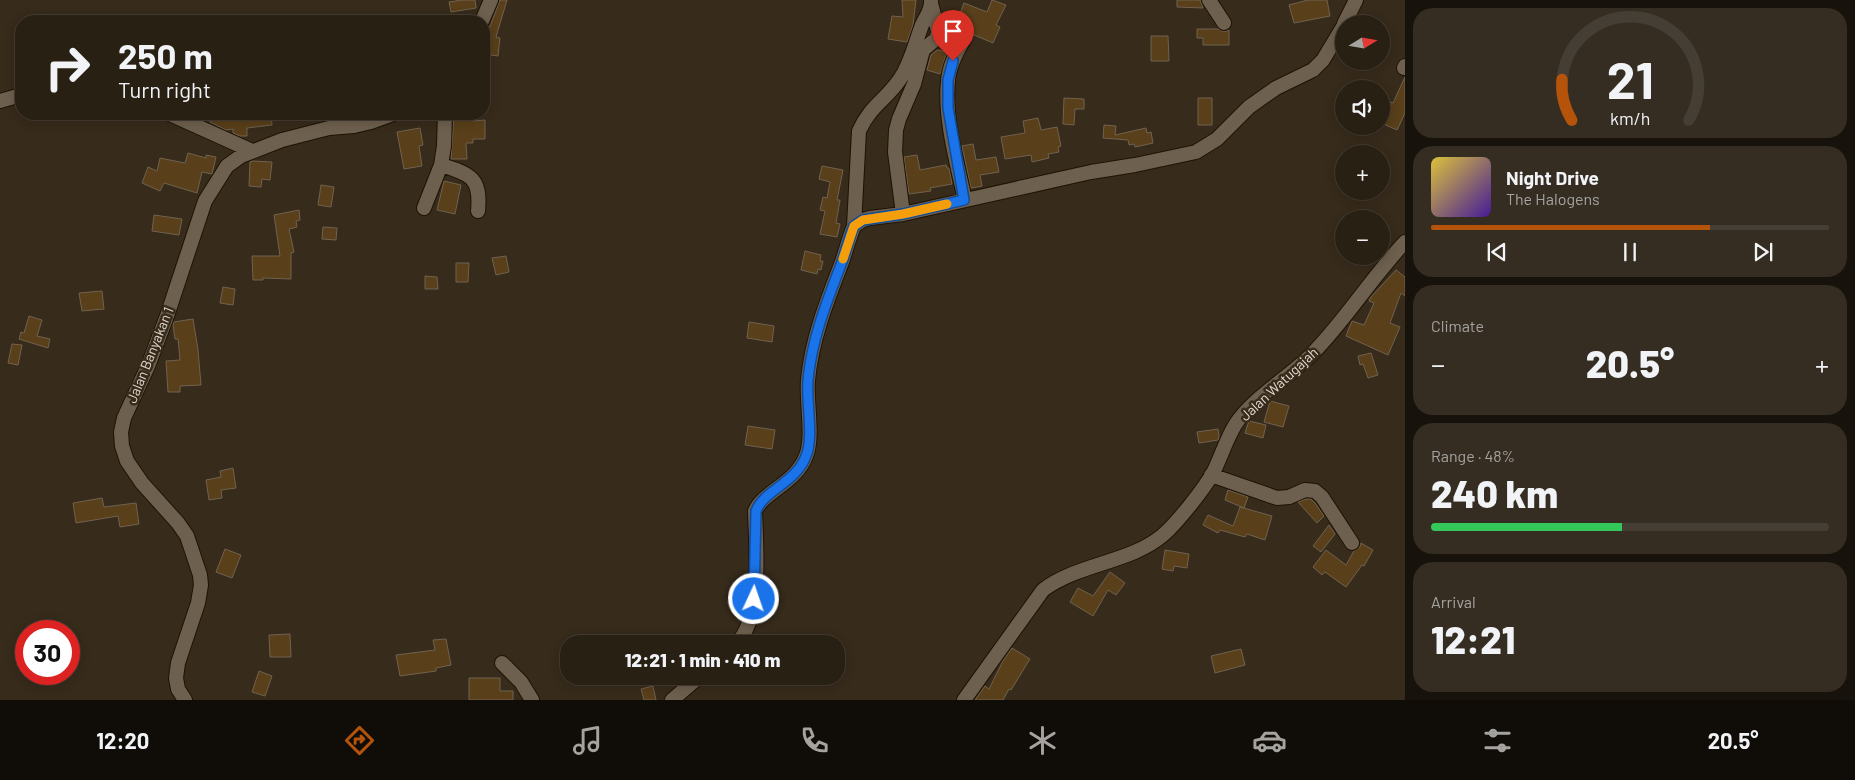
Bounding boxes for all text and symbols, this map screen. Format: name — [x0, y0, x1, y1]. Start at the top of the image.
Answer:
pin — [932, 10, 974, 61]
north arrow — [1335, 15, 1390, 70]
map controls — [1335, 15, 1390, 265]
icon: arrive — [939, 17, 967, 45]
text: 250 m — [118, 34, 213, 76]
icon: right — [35, 35, 100, 100]
text: 21 — [1606, 47, 1654, 109]
text: Turn right — [118, 76, 211, 102]
button: sound — [1335, 80, 1390, 135]
text: km/h — [1610, 107, 1650, 129]
button: + — [1335, 145, 1390, 200]
text: Night Drive — [1506, 166, 1599, 189]
text: The Halogens — [1506, 189, 1600, 208]
button: − — [1335, 210, 1390, 265]
icon: previous — [1483, 238, 1511, 266]
icon: pause — [1616, 238, 1644, 266]
icon: next — [1749, 238, 1777, 266]
street label: Jalan Banyakan 1 — [123, 304, 177, 405]
text: Climate — [1431, 316, 1484, 335]
text: 20.5° — [1586, 340, 1674, 386]
street label: Jalan Watugajah — [1236, 343, 1321, 424]
text: − — [1431, 347, 1445, 381]
text: + — [1815, 347, 1829, 381]
text: Range · 48% — [1431, 446, 1515, 465]
text: 240 km — [1431, 470, 1558, 516]
position arrow — [727, 572, 779, 624]
text: Arrival — [1431, 592, 1476, 611]
text: 12:21 — [1431, 616, 1515, 662]
speed limit sign: 30 — [15, 620, 80, 685]
text: 12:21 · 1 min · 410 m — [625, 648, 780, 671]
icon: directions — [342, 723, 377, 758]
icon: music — [570, 723, 605, 758]
icon: phone — [797, 723, 832, 758]
icon: climate — [1025, 723, 1060, 758]
icon: car — [1252, 723, 1287, 758]
icon: filters — [1480, 723, 1515, 758]
text: 12:20 — [96, 727, 149, 753]
text: 20.5° — [1708, 727, 1759, 753]

